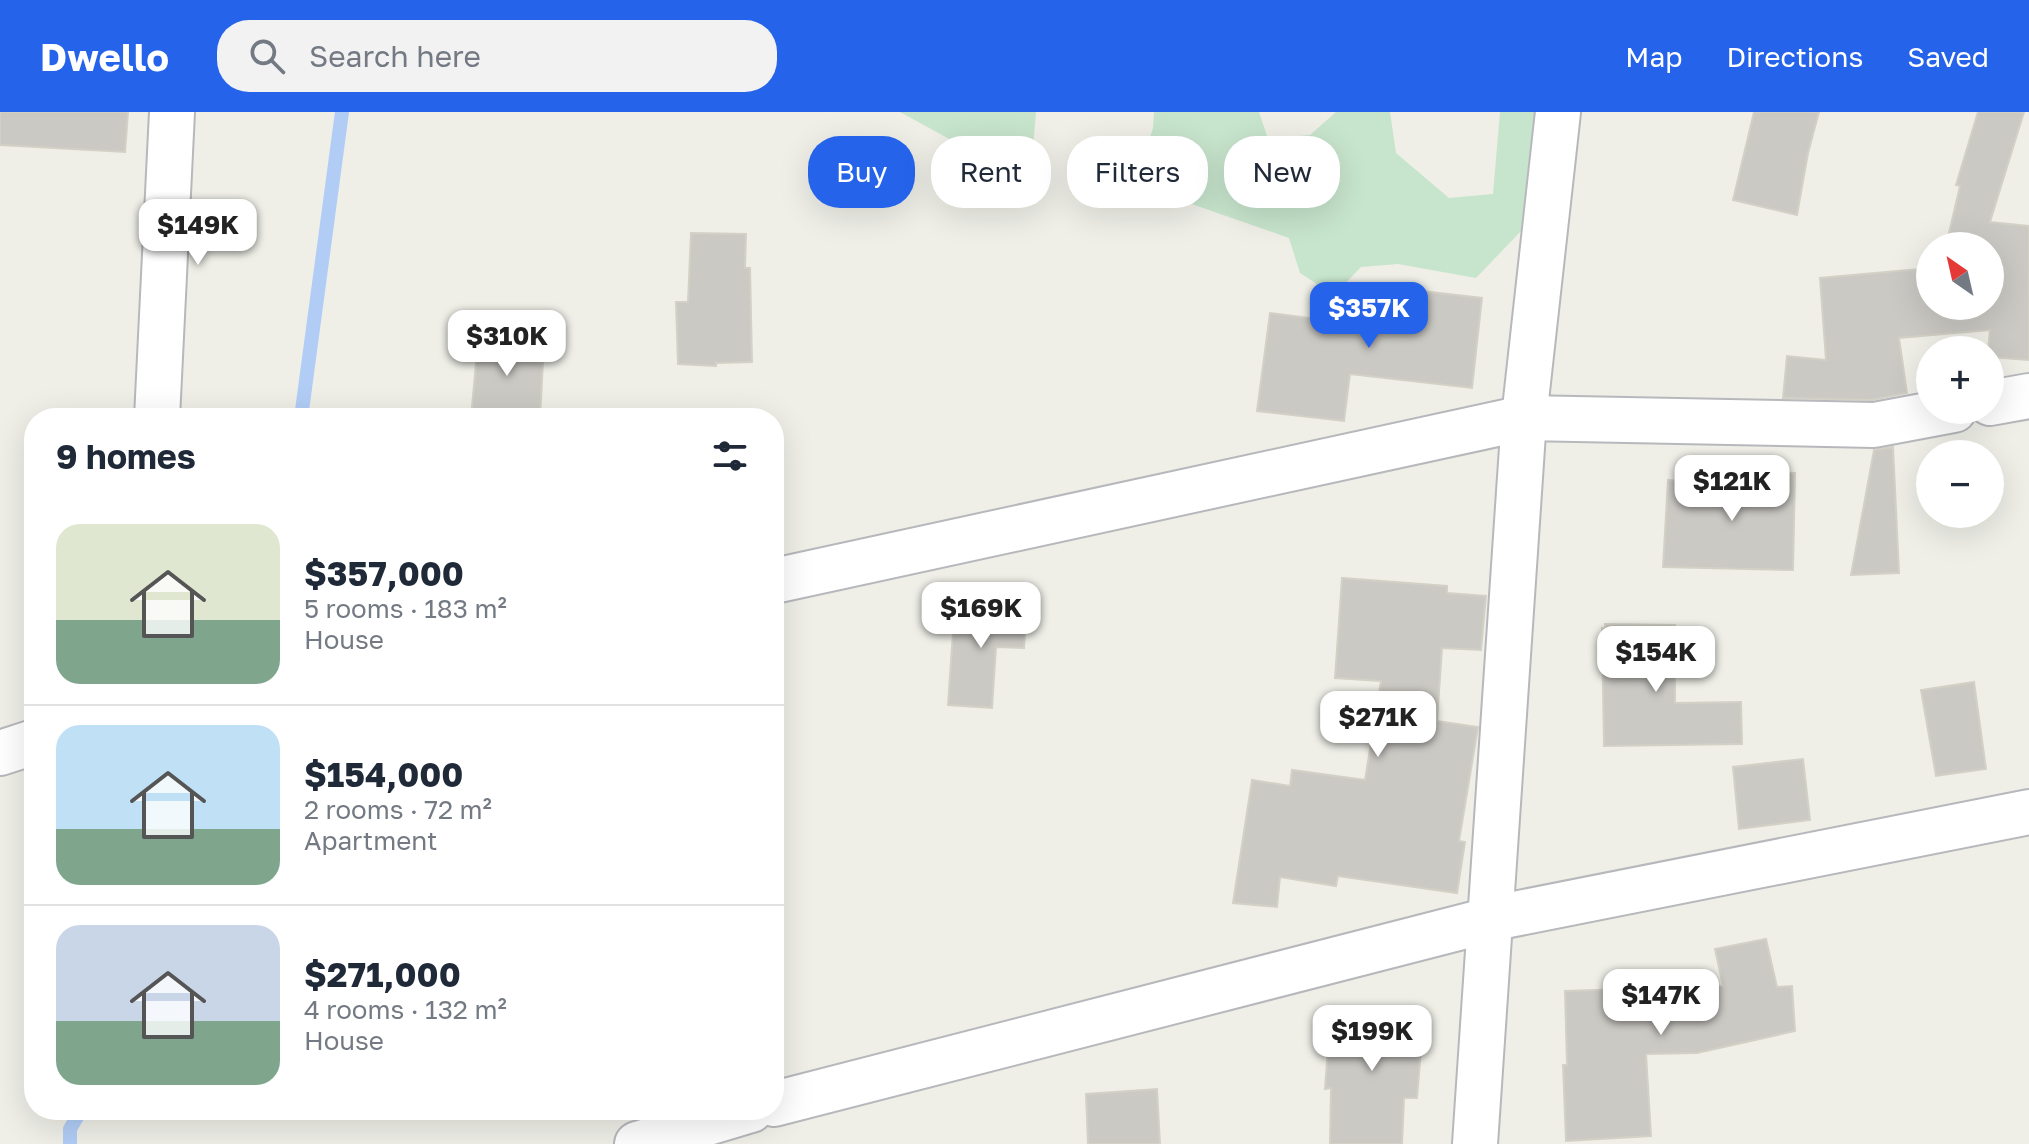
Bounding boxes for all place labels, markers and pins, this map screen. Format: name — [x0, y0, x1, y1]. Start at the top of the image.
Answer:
pin: $149K — [142, 199, 254, 267]
pin: $357K — [1313, 282, 1425, 350]
pin: $310K — [451, 310, 563, 378]
pin: $121K — [1676, 455, 1788, 523]
pin: $169K — [925, 582, 1037, 650]
pin: $154K — [1600, 626, 1712, 694]
pin: $271K — [1322, 691, 1434, 759]
pin: $147K — [1605, 969, 1717, 1037]
pin: $199K — [1316, 1005, 1428, 1073]

